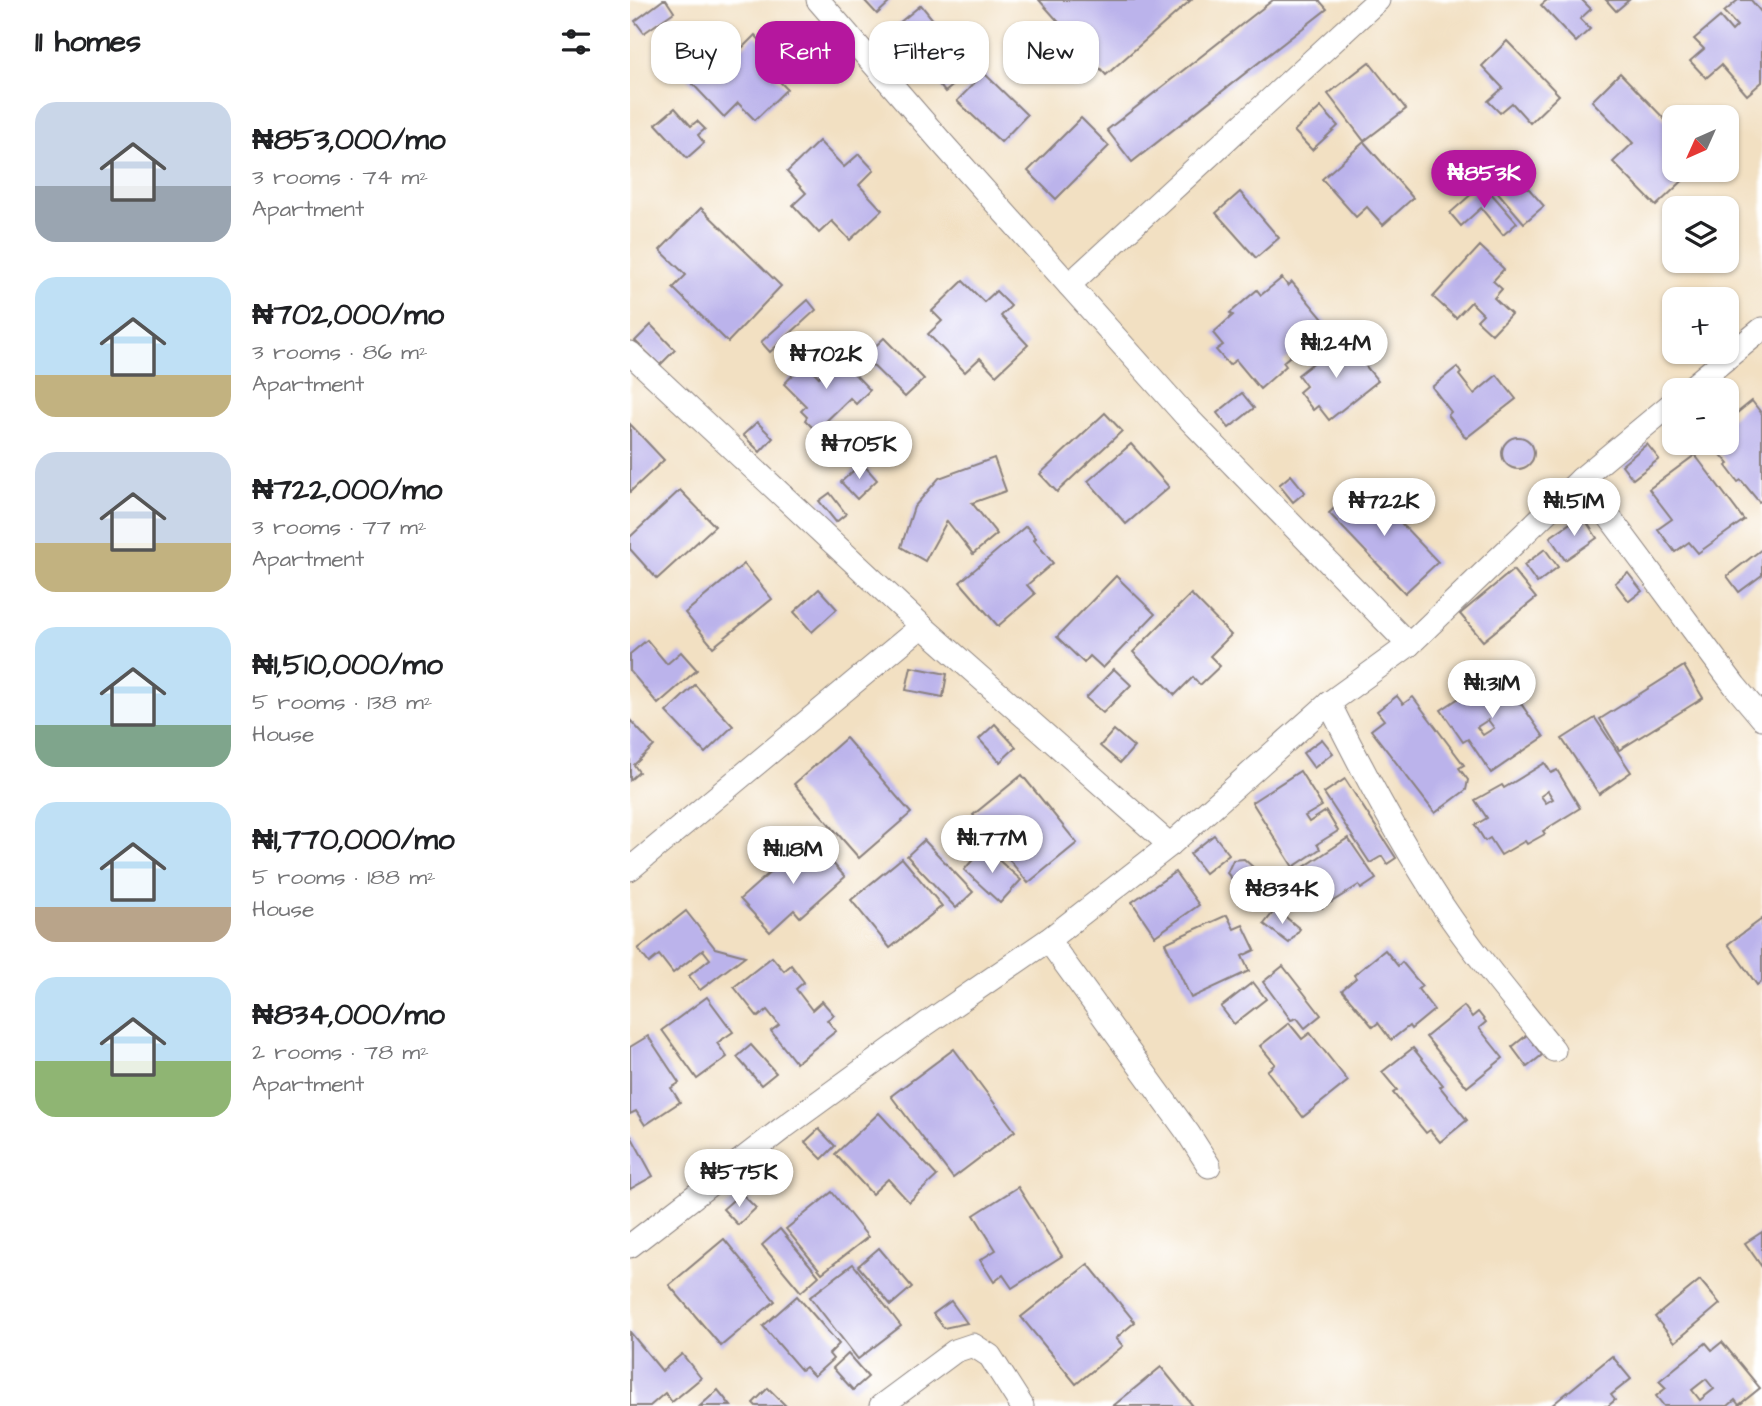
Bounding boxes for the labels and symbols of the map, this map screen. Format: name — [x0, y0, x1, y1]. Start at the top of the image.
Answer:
north arrow — [1662, 105, 1740, 182]
pin: ₦853K — [1435, 150, 1533, 210]
pin: ₦1.24M — [1279, 320, 1393, 380]
pin: ₦702K — [777, 332, 875, 391]
pin: ₦705K — [810, 421, 908, 481]
pin: ₦722K — [1335, 478, 1433, 538]
pin: ₦1.51M — [1517, 478, 1631, 538]
pin: ₦1.31M — [1435, 660, 1549, 720]
pin: ₦1.77M — [935, 816, 1049, 875]
pin: ₦1.18M — [736, 826, 850, 886]
pin: ₦834K — [1233, 866, 1331, 926]
pin: ₦575K — [690, 1150, 788, 1209]

